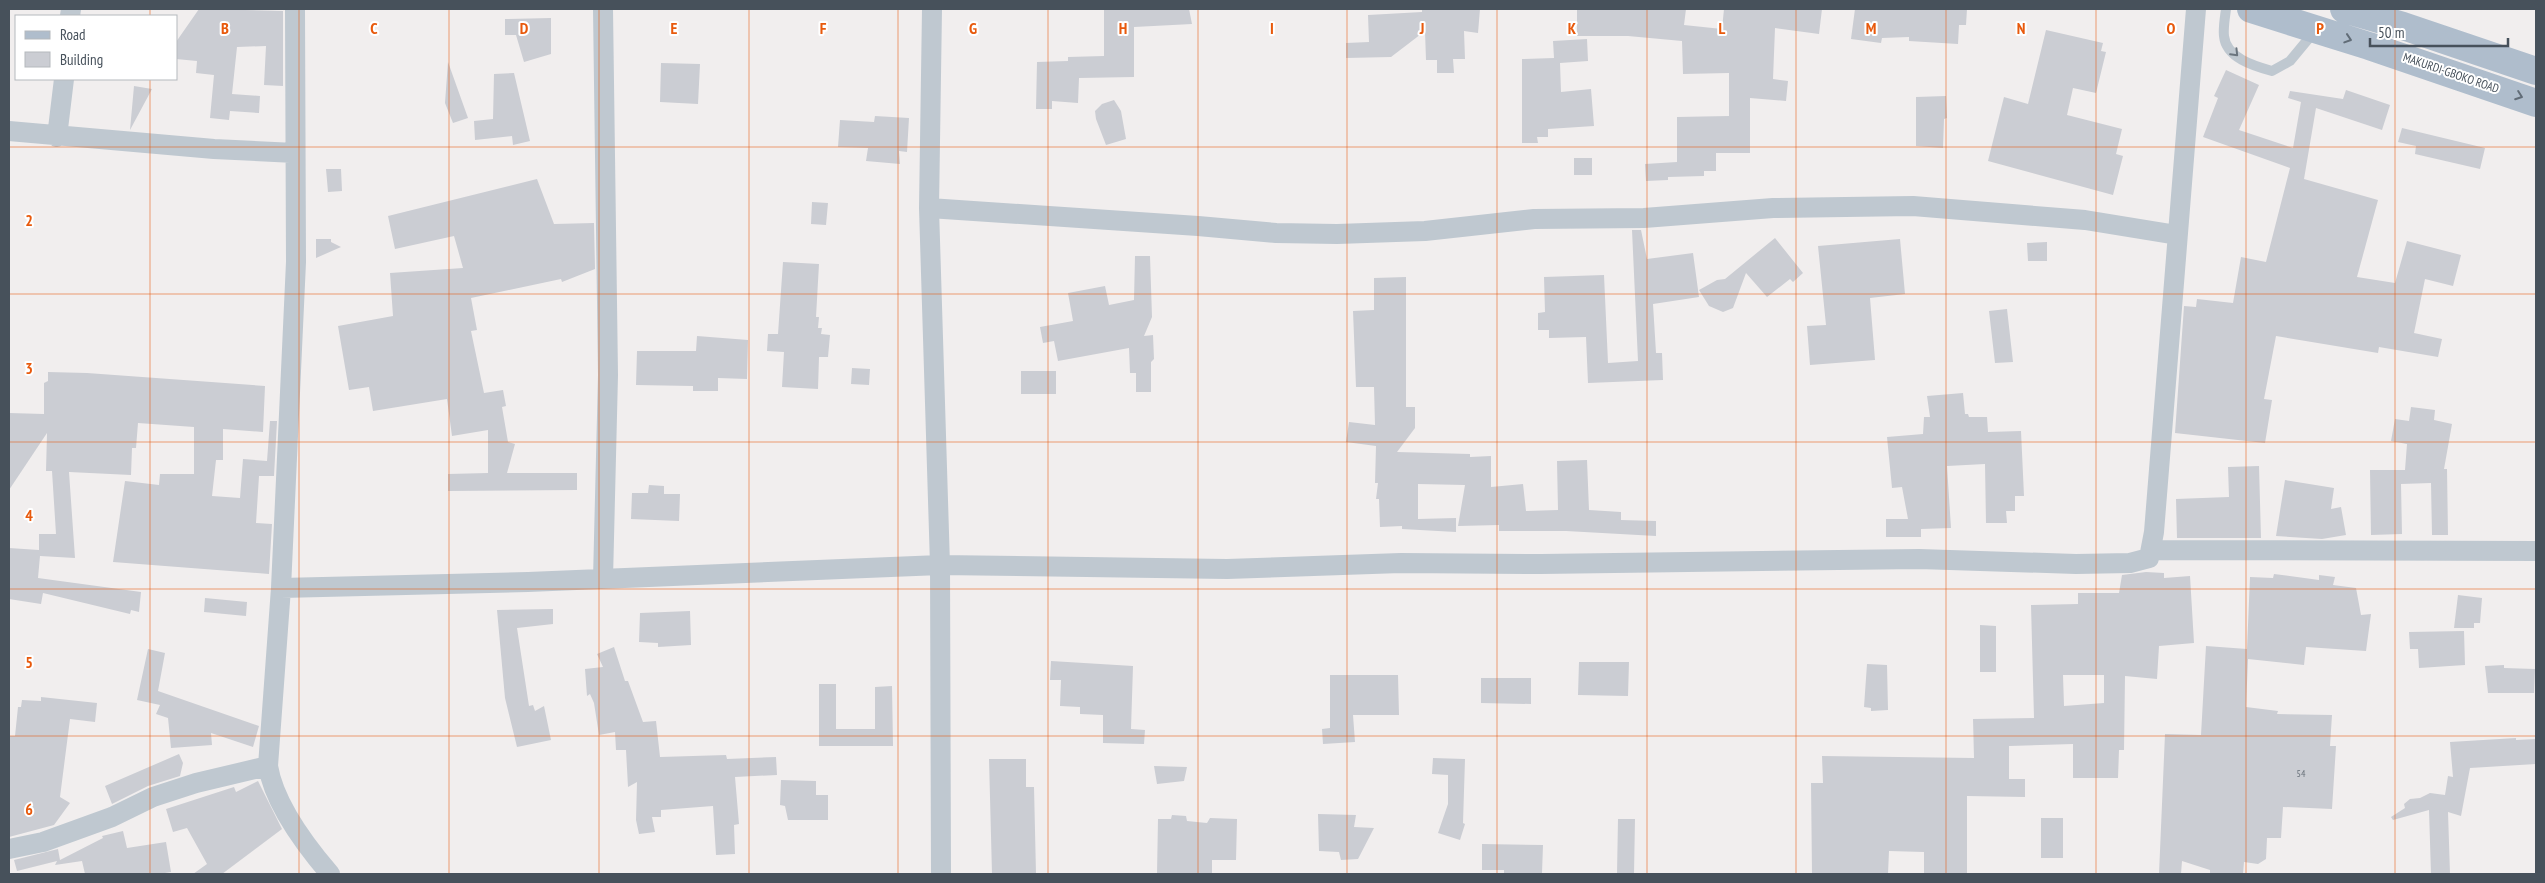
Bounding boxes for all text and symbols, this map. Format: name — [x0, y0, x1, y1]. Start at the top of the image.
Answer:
legend — [15, 15, 178, 80]
scale bar — [2370, 15, 2508, 47]
text: B — [221, 18, 229, 38]
text: C — [370, 18, 378, 38]
text: D — [520, 18, 529, 38]
text: E — [671, 18, 678, 38]
text: F — [820, 18, 827, 38]
text: G — [969, 18, 977, 38]
text: H — [1119, 18, 1127, 38]
text: I — [1270, 18, 1274, 38]
text: J — [1419, 18, 1424, 38]
text: K — [1568, 18, 1577, 38]
text: L — [1719, 18, 1726, 38]
text: M — [1866, 18, 1876, 38]
text: N — [2017, 18, 2025, 38]
text: O — [2167, 18, 2176, 38]
text: P — [2316, 18, 2324, 38]
text: 50 m — [2378, 23, 2404, 42]
text: Road — [60, 25, 86, 44]
one-way arrow — [2343, 33, 2352, 43]
one-way arrow — [2229, 47, 2238, 56]
street label: MAKURDI-GBOKO ROAD — [2401, 49, 2501, 96]
text: Building — [60, 50, 103, 69]
one-way arrow — [2514, 90, 2522, 100]
text: 2 — [25, 210, 33, 230]
text: 3 — [25, 358, 33, 378]
text: 4 — [25, 505, 33, 525]
text: 5 — [25, 652, 33, 672]
house number: 54 — [2297, 767, 2306, 780]
text: 6 — [25, 799, 33, 819]

